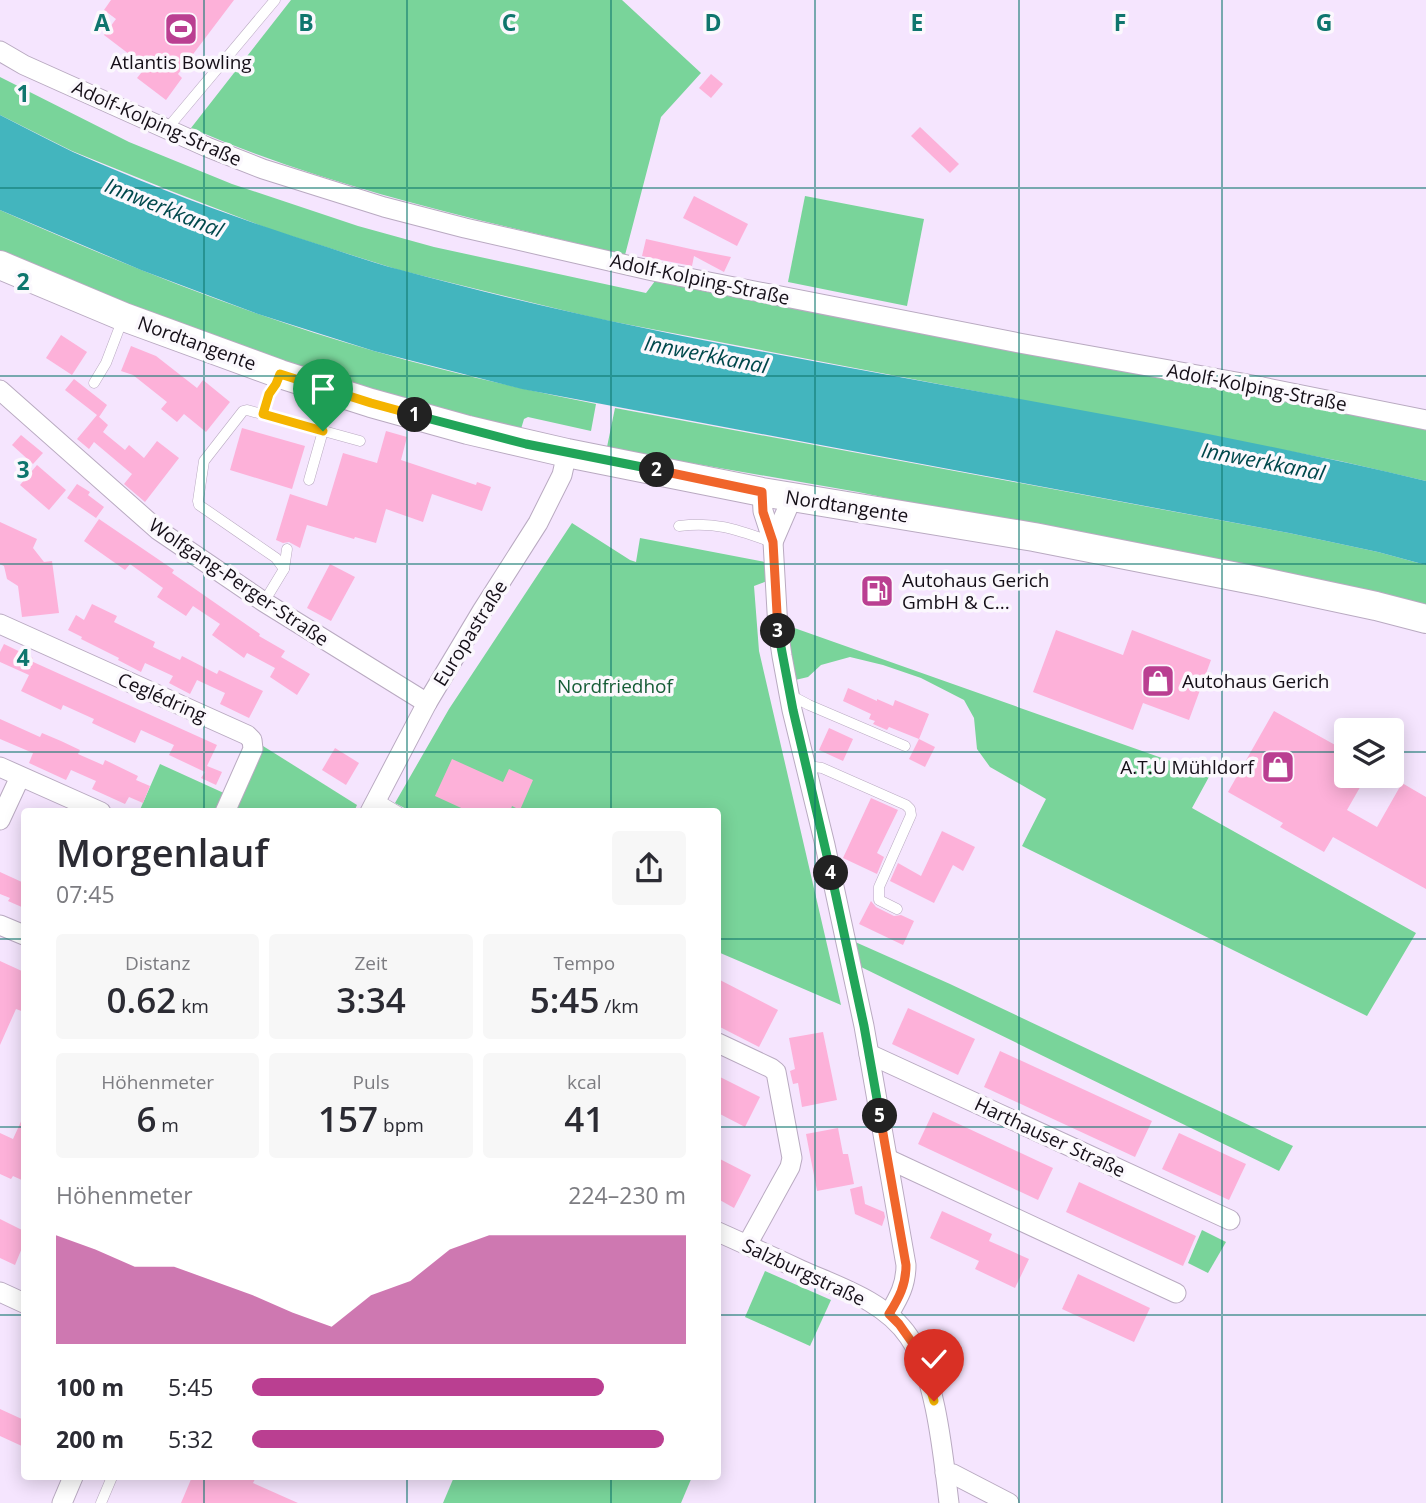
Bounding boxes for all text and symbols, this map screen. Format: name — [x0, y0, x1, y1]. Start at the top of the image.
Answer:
text: A — [94, 6, 110, 38]
text: B — [298, 6, 314, 38]
text: C — [502, 6, 516, 38]
text: D — [704, 6, 722, 38]
text: E — [911, 6, 923, 38]
text: F — [1114, 6, 1126, 38]
text: G — [1316, 6, 1332, 38]
sports icon: Atlantis Bowling — [162, 10, 200, 48]
place label: Atlantis Bowling — [110, 49, 252, 75]
street label: Adolf-Kolping-Straße — [68, 74, 246, 172]
text: 1 — [16, 77, 30, 109]
water label: Innwerkkanal — [101, 171, 228, 244]
street label: Adolf-Kolping-Straße — [608, 247, 792, 311]
text: 2 — [16, 265, 30, 297]
street label: Nordtangente — [134, 310, 260, 376]
water label: Innwerkkanal — [642, 328, 771, 380]
street label: Adolf-Kolping-Straße — [1165, 357, 1349, 417]
pin — [293, 359, 353, 431]
icon: arrive — [304, 370, 342, 408]
pin: 1 — [398, 398, 432, 432]
text: 1 — [409, 401, 420, 427]
water label: Innwerkkanal — [1199, 435, 1328, 487]
pin: 2 — [640, 452, 674, 488]
text: 3 — [16, 453, 30, 485]
text: 2 — [651, 456, 662, 482]
street label: Nordtangente — [784, 483, 910, 529]
street label: Wolfgang-Perger-Straße — [144, 512, 334, 652]
place label: Autohaus Gerich GmbH & C... — [902, 567, 1050, 615]
fuel station icon: Autohaus Gerich GmbH & C... — [858, 572, 896, 610]
street label: Europastraße — [427, 575, 513, 691]
pin: 3 — [760, 614, 796, 648]
text: 3 — [772, 617, 783, 643]
text: 4 — [16, 641, 30, 673]
shop icon: Autohaus Gerich — [1139, 662, 1177, 700]
street label: Ceglédring — [114, 666, 210, 728]
place label: Autohaus Gerich — [1182, 668, 1330, 694]
park label: Nordfriedhof — [557, 673, 675, 699]
map controls — [1334, 718, 1404, 788]
button: layers — [1334, 718, 1404, 788]
shop icon: A.T.U Mühldorf — [1259, 748, 1297, 786]
place label: A.T.U Mühldorf — [1120, 754, 1256, 780]
text: Morgenlauf — [56, 826, 268, 878]
button: share — [612, 831, 686, 905]
pin: 4 — [814, 856, 848, 890]
text: 4 — [825, 859, 836, 885]
text: 07:45 — [56, 878, 115, 910]
text: Distanz — [125, 950, 190, 976]
text: Zeit — [354, 950, 388, 976]
text: Tempo — [553, 950, 615, 976]
text: 0.62 — [107, 976, 176, 1023]
text: 3:34 — [336, 976, 406, 1023]
text: 5:45 — [530, 976, 599, 1023]
text: km — [176, 993, 209, 1019]
text: /km — [599, 993, 639, 1019]
text: Höhenmeter — [101, 1069, 214, 1095]
text: Puls — [353, 1069, 389, 1095]
text: kcal — [567, 1069, 602, 1095]
street label: Harthauser Straße — [970, 1091, 1130, 1183]
text: 6 — [136, 1095, 156, 1142]
text: 157 — [318, 1095, 378, 1142]
text: 41 — [564, 1095, 604, 1142]
pin: 5 — [862, 1098, 898, 1134]
text: 5 — [874, 1102, 885, 1128]
text: m — [156, 1112, 179, 1138]
text: bpm — [378, 1112, 424, 1138]
text: Höhenmeter — [56, 1179, 193, 1211]
text: 224–230 m — [568, 1179, 686, 1211]
street label: Salzburgstraße — [738, 1232, 870, 1312]
pin — [904, 1329, 964, 1401]
icon: check — [915, 1340, 953, 1378]
text: 100 m — [56, 1371, 124, 1403]
text: 5:45 — [168, 1371, 214, 1403]
text: 200 m — [56, 1423, 124, 1455]
text: 5:32 — [168, 1423, 214, 1455]

